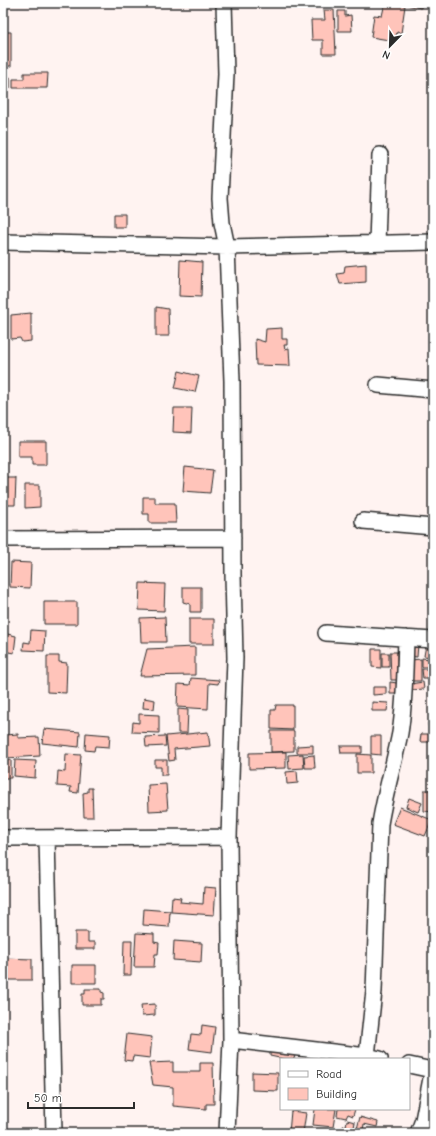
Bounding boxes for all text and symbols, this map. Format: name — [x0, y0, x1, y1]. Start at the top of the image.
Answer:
north arrow — [370, 26, 410, 66]
text: N — [380, 47, 392, 62]
legend — [280, 1058, 410, 1110]
text: Road — [316, 1067, 342, 1081]
scale bar — [28, 1084, 134, 1110]
text: Building — [316, 1087, 357, 1101]
text: 50 m — [34, 1091, 62, 1105]

